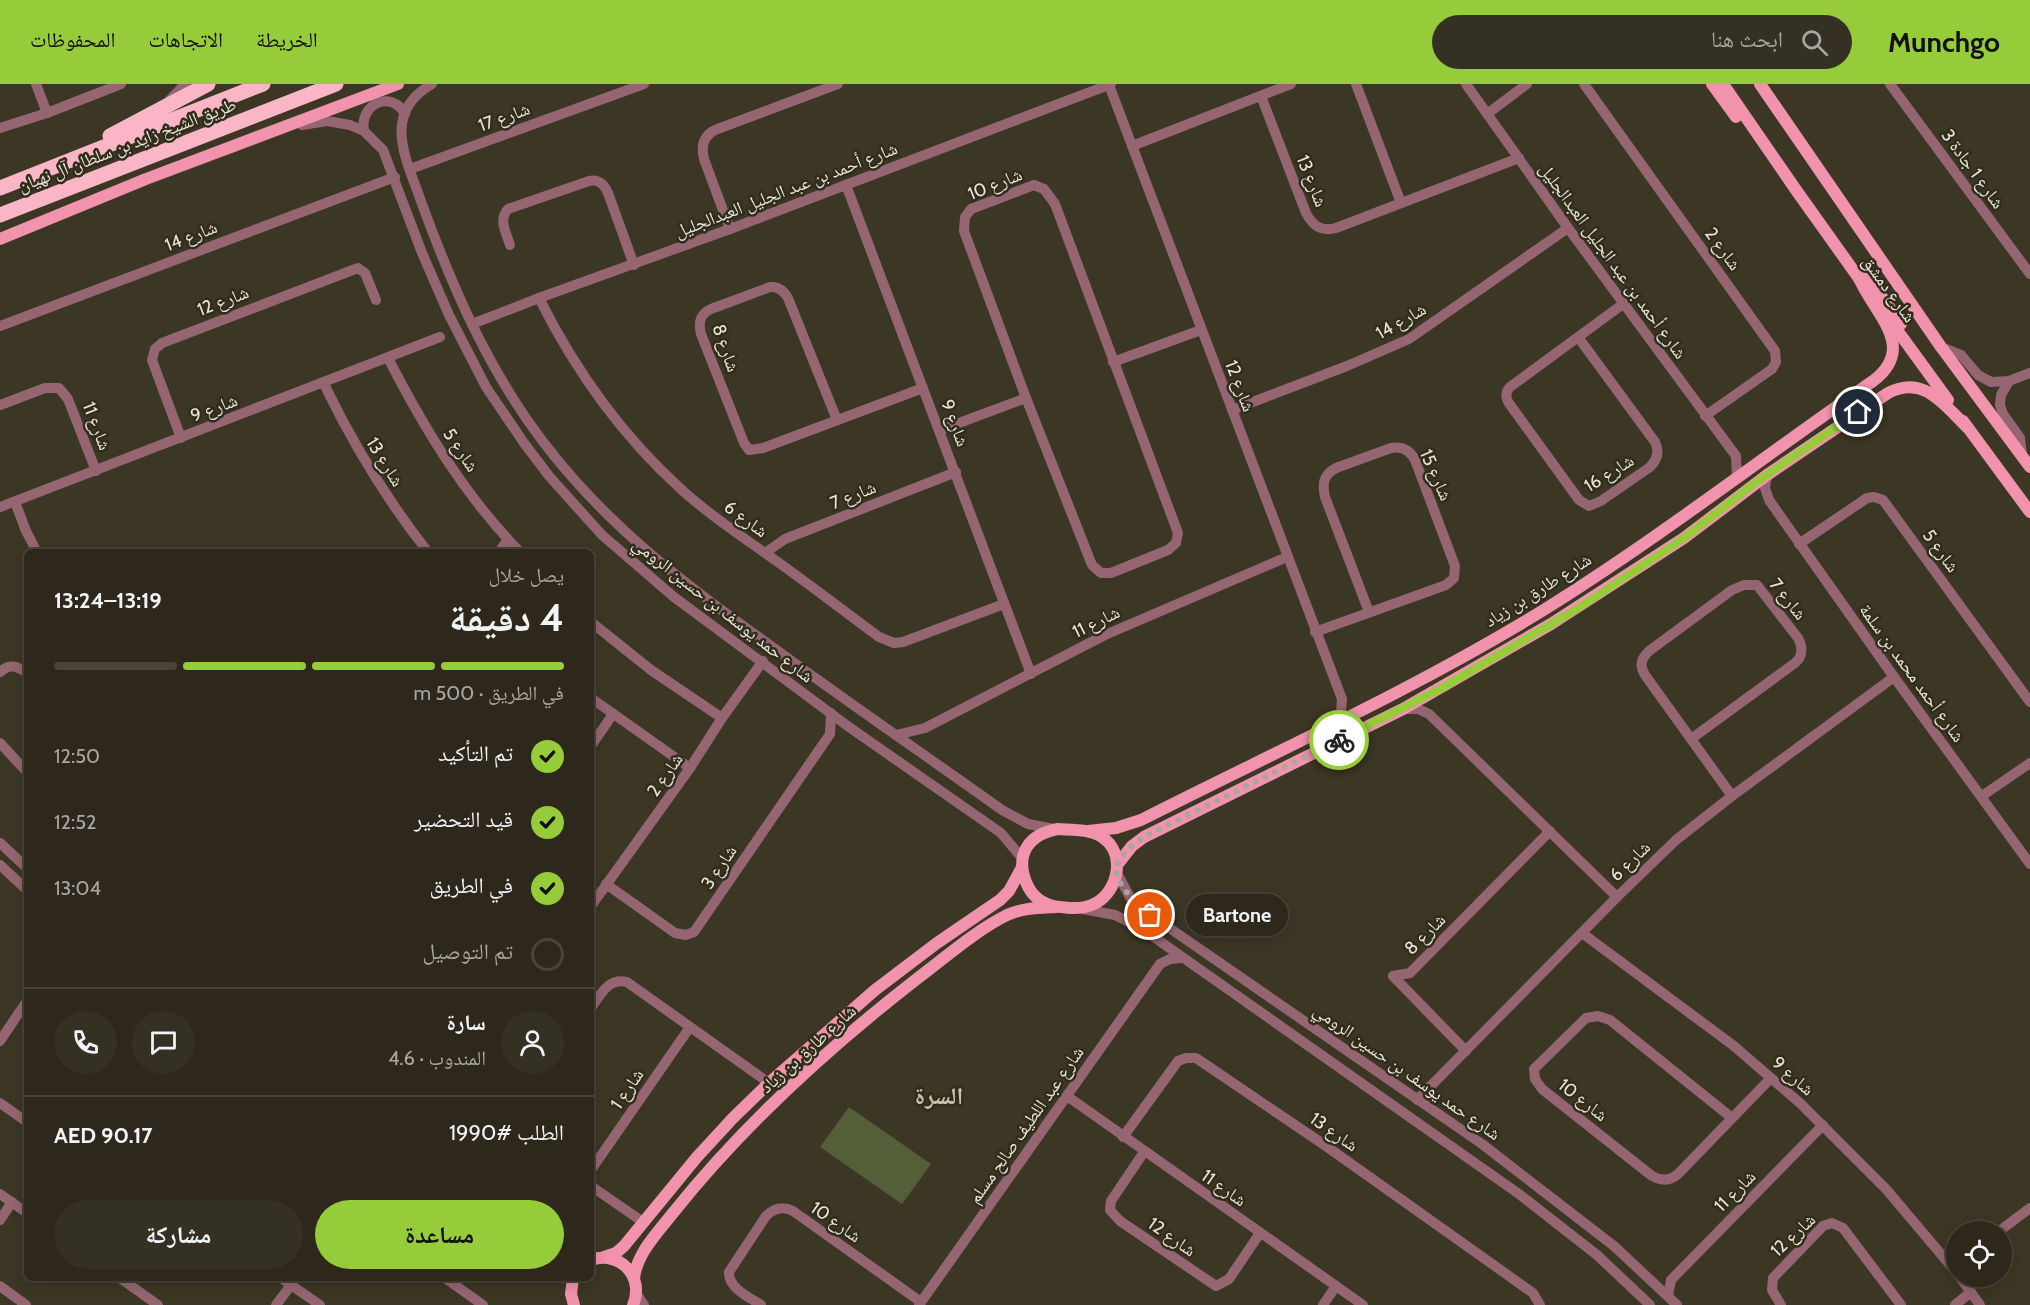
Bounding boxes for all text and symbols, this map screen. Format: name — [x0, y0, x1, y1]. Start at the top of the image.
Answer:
search box — [1432, 15, 1852, 69]
text: Munchgo — [1888, 25, 2000, 59]
text: ابحث هنا — [1711, 26, 1783, 53]
icon: search — [1798, 26, 1831, 59]
text: المحفوظات — [30, 27, 115, 52]
text: الاتجاهات — [148, 27, 223, 52]
text: الخريطة — [256, 27, 318, 52]
street label: طريق الشيخ زايد بن سلطان آل نهيان — [15, 93, 240, 198]
street label: شارع 17 — [475, 98, 533, 136]
street label: شارع 1 جادة 3 — [1937, 125, 2009, 213]
street label: شارع أحمد بن عبد الجليل العبدالجليل — [671, 137, 901, 243]
street label: شارع 13 — [1292, 152, 1332, 210]
street label: شارع أحمد بن عبد الجليل العبدالجليل — [1534, 159, 1692, 363]
street label: شارع 10 — [965, 163, 1025, 205]
street label: شارع 14 — [162, 216, 220, 256]
street label: شارع 2 — [1700, 223, 1746, 275]
street label: شارع دمشق — [1857, 251, 1921, 327]
street label: شارع 12 — [194, 281, 252, 321]
street label: شارع 14 — [1372, 298, 1430, 344]
street label: شارع 8 — [708, 321, 744, 375]
street label: شارع 12 — [1220, 357, 1260, 415]
pin — [1832, 386, 1883, 437]
street label: شارع 9 — [187, 389, 241, 427]
icon: home — [1841, 395, 1874, 428]
street label: شارع 9 — [936, 396, 974, 450]
street label: شارع 11 — [78, 399, 116, 453]
street label: شارع 5 — [438, 424, 484, 476]
street label: شارع 13 — [361, 433, 409, 491]
street label: شارع 15 — [1415, 446, 1457, 504]
street label: شارع 16 — [1580, 449, 1638, 497]
street label: شارع 7 — [827, 476, 879, 514]
street label: شارع 6 — [720, 496, 772, 542]
street label: شارع 5 — [1918, 525, 1964, 577]
street label: شارع حمد يوسف بن حسين الرومي — [626, 533, 818, 690]
street label: شارع طارق بن زياد — [1480, 548, 1596, 632]
text: يصل خلال — [488, 563, 564, 587]
street label: شارع 7 — [1765, 574, 1811, 624]
text: 13:19–13:24 — [54, 587, 162, 614]
text: 4 دقيقة — [449, 593, 564, 641]
street label: شارع أحمد محمد بن سلمة — [1854, 600, 1970, 746]
street label: شارع 11 — [1069, 601, 1123, 643]
text: في الطريق · 500 m — [413, 681, 564, 705]
courier — [1309, 710, 1369, 770]
icon: bike — [1323, 724, 1356, 757]
text: تم التأكيد — [438, 740, 513, 767]
icon: check — [531, 740, 564, 773]
text: 12:50 — [54, 744, 100, 768]
street label: شارع 2 — [642, 749, 688, 801]
text: قيد التحضير — [414, 806, 513, 833]
icon: check — [531, 806, 564, 839]
text: 12:52 — [54, 810, 96, 834]
street label: شارع 6 — [1605, 836, 1655, 886]
street label: شارع 3 — [696, 841, 742, 893]
text: في الطريق — [429, 872, 513, 899]
icon: check — [531, 872, 564, 905]
text: 13:04 — [54, 876, 101, 900]
pin — [1124, 889, 1175, 940]
callout: Bartone — [1186, 894, 1288, 936]
icon: bag — [1133, 898, 1166, 931]
text: Bartone — [1203, 903, 1271, 927]
street label: شارع 8 — [1400, 909, 1450, 959]
text: تم التوصيل — [423, 938, 513, 965]
street label: شارع حمد يوسف بن حسين الرومي — [1307, 999, 1505, 1148]
street label: شارع طارق بن زياد — [755, 1000, 861, 1098]
text: سارة — [447, 1009, 486, 1036]
button: phone — [54, 1011, 117, 1074]
button: chat — [132, 1011, 195, 1074]
button: person — [501, 1011, 564, 1074]
street label: شارع عبد اللطيف صالح مسلم — [963, 1042, 1089, 1208]
text: المندوب · 4.6 — [388, 1046, 486, 1070]
street label: شارع 9 — [1767, 1052, 1819, 1100]
street label: شارع 1 — [606, 1065, 648, 1113]
street label: شارع 10 — [1554, 1074, 1612, 1126]
district label: السرة — [915, 1081, 963, 1110]
street label: شارع 13 — [1306, 1108, 1362, 1156]
text: الطلب #1990 — [449, 1119, 564, 1146]
text: AED 90.17 — [54, 1122, 153, 1149]
street label: شارع 11 — [1197, 1165, 1251, 1211]
street label: شارع 11 — [1710, 1166, 1760, 1216]
street label: شارع 10 — [806, 1197, 866, 1247]
button: مشاركة — [54, 1200, 303, 1269]
button: مساعدة — [315, 1200, 564, 1269]
street label: شارع 12 — [1766, 1209, 1820, 1261]
street label: شارع 12 — [1144, 1213, 1200, 1261]
map controls — [1946, 1221, 2012, 1287]
button: locate — [1946, 1221, 2012, 1287]

